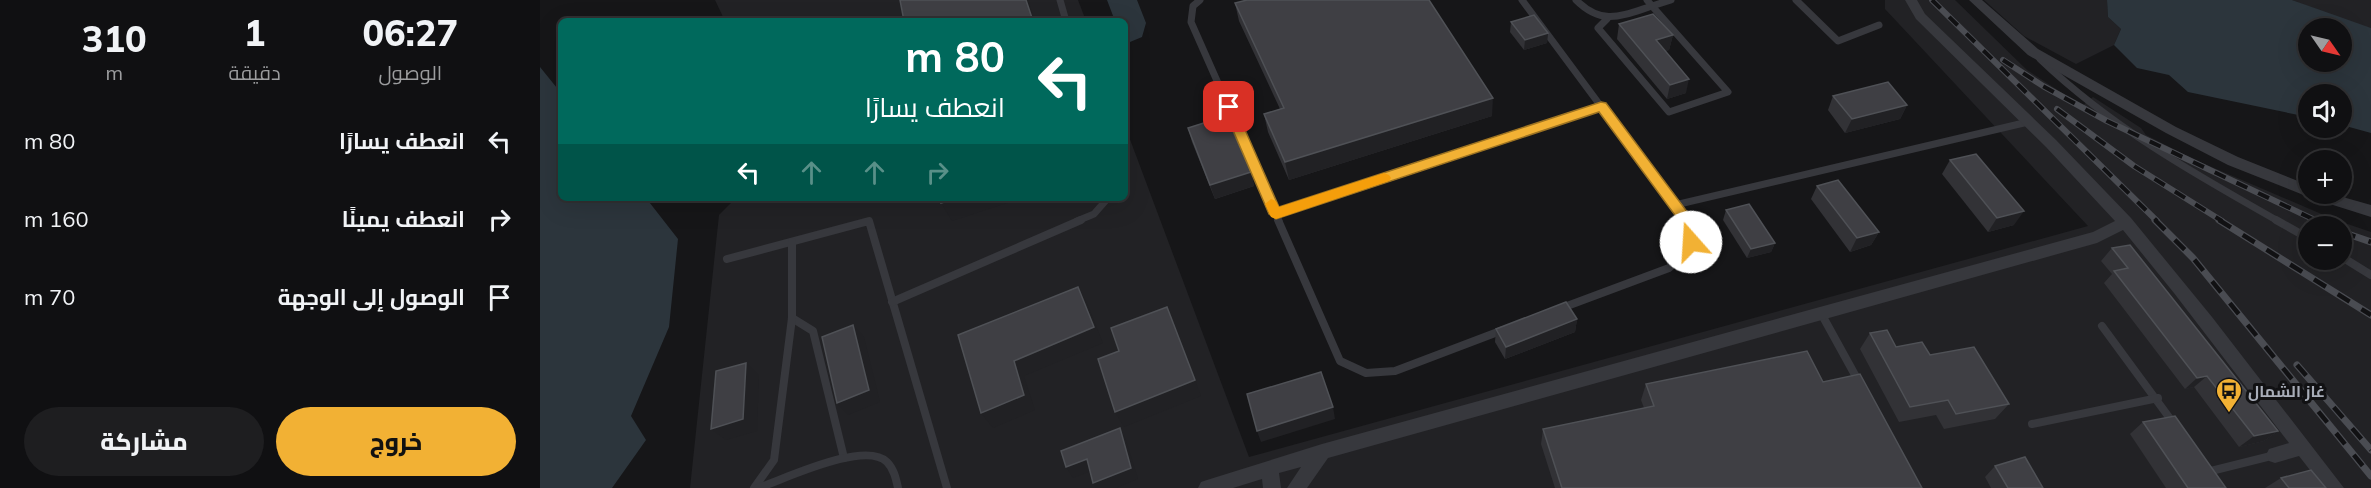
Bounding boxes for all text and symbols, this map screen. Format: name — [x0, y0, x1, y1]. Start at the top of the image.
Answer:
text: 1 — [244, 10, 265, 55]
text: 06:27 — [362, 10, 458, 55]
text: 310 — [82, 16, 147, 61]
north arrow — [2298, 18, 2352, 72]
map controls — [2298, 18, 2352, 270]
text: 80 m — [905, 30, 1005, 83]
icon: left — [1026, 42, 1104, 120]
text: m — [105, 60, 123, 85]
text: دقيقة — [229, 60, 281, 85]
text: الوصول — [378, 60, 442, 85]
pin — [1203, 81, 1254, 132]
button: sound — [2298, 84, 2352, 138]
text: انعطف يسارًا — [865, 90, 1005, 124]
icon: arrive — [1212, 90, 1245, 123]
icon: left — [483, 125, 516, 158]
text: 80 m — [24, 127, 75, 155]
text: انعطف يسارًا — [339, 127, 465, 155]
button: + — [2298, 150, 2352, 204]
icon: left — [732, 156, 765, 189]
icon: ahead — [795, 156, 828, 189]
icon: ahead — [858, 156, 891, 189]
icon: right — [921, 156, 954, 189]
icon: right — [483, 203, 516, 236]
text: 160 m — [24, 205, 89, 233]
text: انعطف يمينًا — [342, 205, 465, 233]
position arrow — [1659, 210, 1723, 274]
button: − — [2298, 216, 2352, 270]
icon: arrive — [483, 281, 516, 314]
text: 70 m — [24, 283, 75, 311]
text: الوصول إلى الوجهة — [278, 283, 465, 311]
bus stop icon: غاز الشمال — [2214, 376, 2244, 414]
place label: غاز الشمال — [2248, 381, 2325, 401]
button: مشاركة — [24, 407, 264, 476]
button: خروج — [276, 407, 516, 476]

